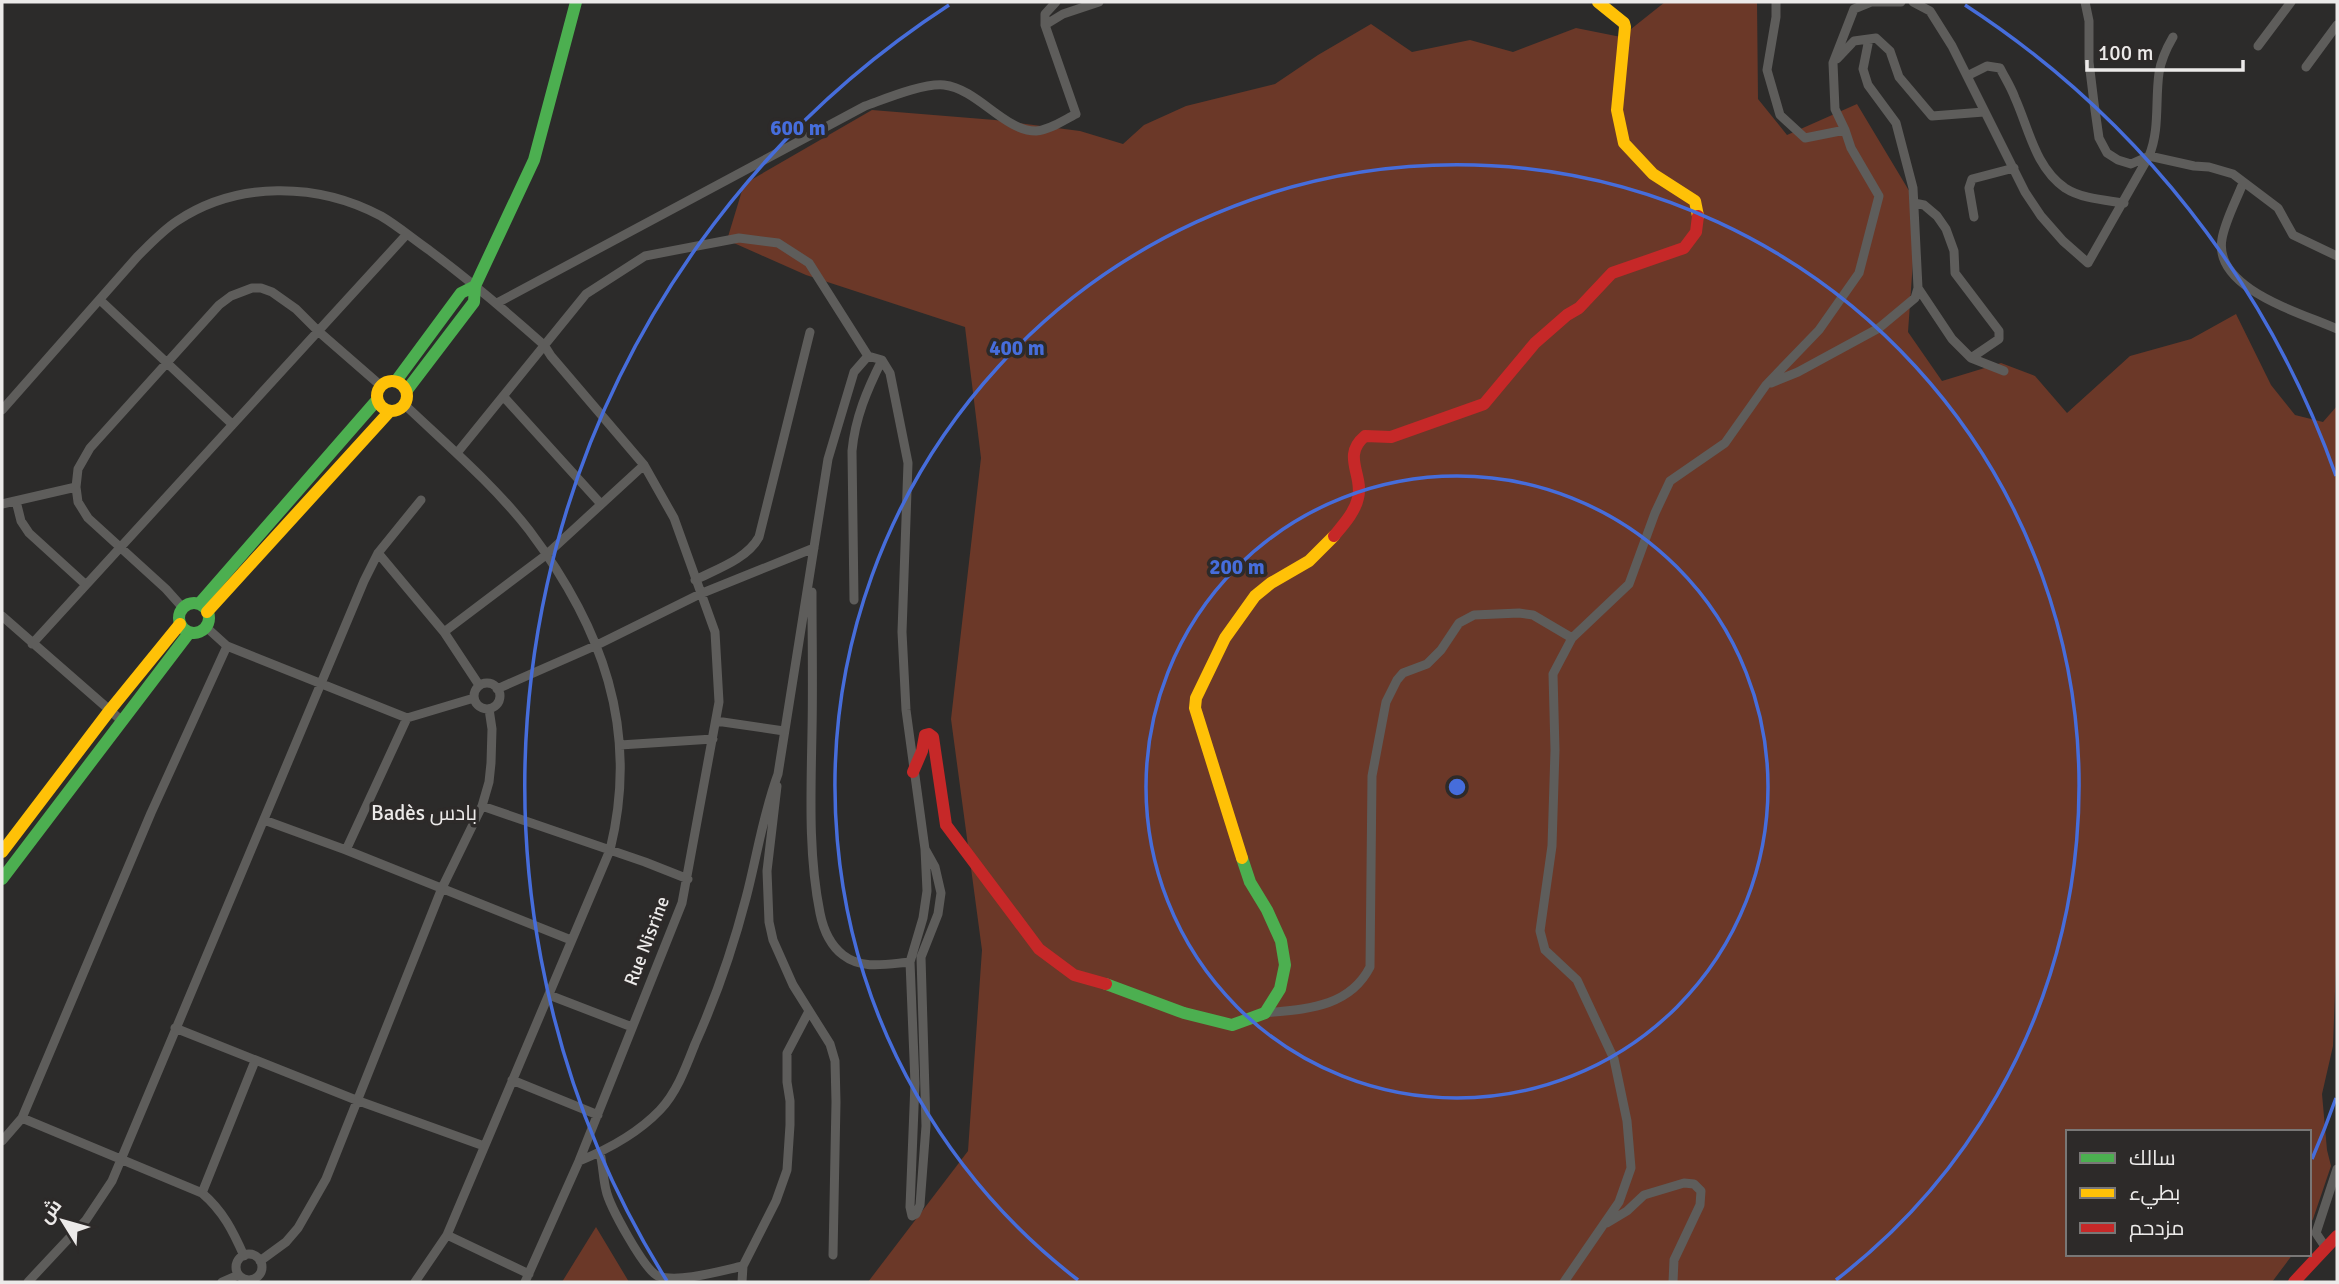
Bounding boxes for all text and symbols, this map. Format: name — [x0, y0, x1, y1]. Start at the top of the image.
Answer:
scale bar — [2087, 28, 2243, 72]
text: 100 m — [2098, 40, 2153, 66]
text: 600 m — [770, 115, 826, 141]
text: 400 m — [989, 335, 1045, 361]
text: 200 m — [1209, 554, 1265, 580]
centre of rings — [1445, 775, 1469, 799]
district label: Badès بادس — [371, 800, 477, 826]
street label: Rue Nisrine — [619, 893, 675, 989]
legend — [2066, 1130, 2311, 1256]
text: سالك — [2129, 1145, 2176, 1171]
text: بطيء — [2129, 1180, 2180, 1209]
north arrow — [28, 1186, 98, 1256]
text: ش — [33, 1194, 67, 1228]
text: مزدحم — [2129, 1215, 2184, 1242]

